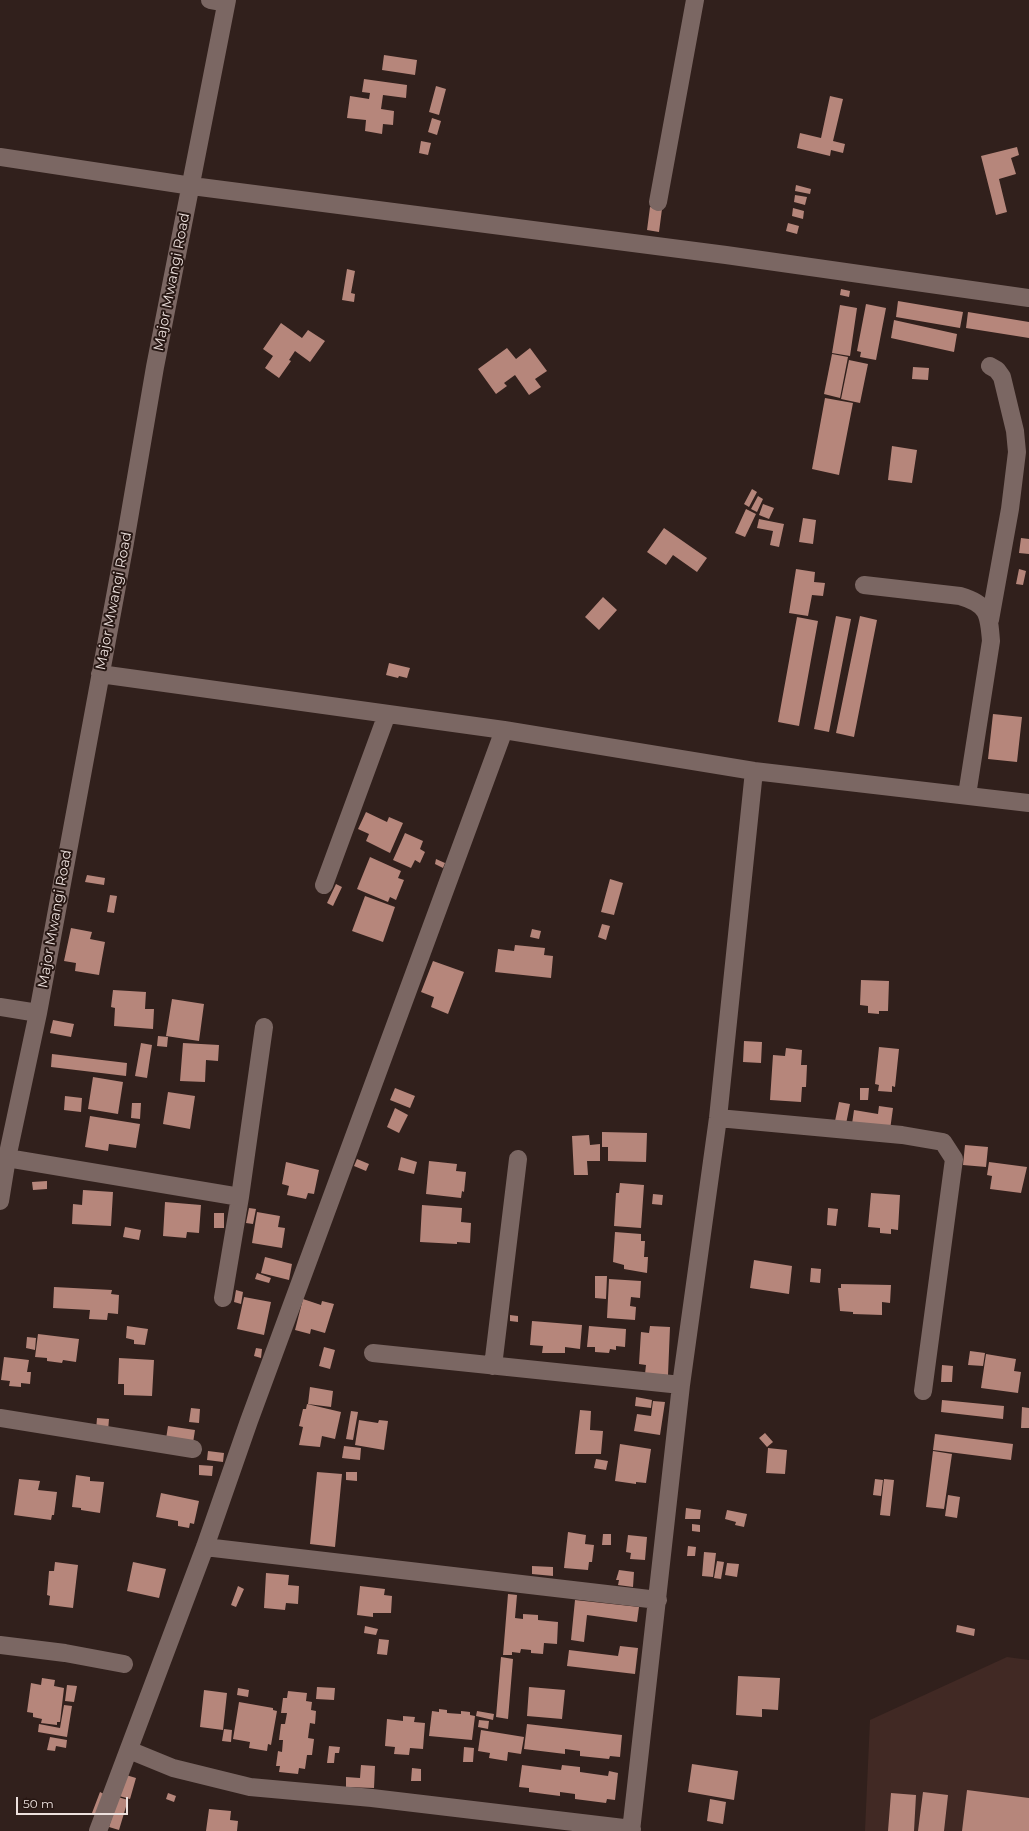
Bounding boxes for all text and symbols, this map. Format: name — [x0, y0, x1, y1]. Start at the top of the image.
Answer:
street label: Major Mwangi Road — [150, 212, 194, 352]
street label: Major Mwangi Road — [92, 531, 136, 671]
street label: Major Mwangi Road — [35, 848, 75, 990]
scale bar — [18, 1789, 130, 1815]
text: 50 m — [23, 1796, 54, 1811]

